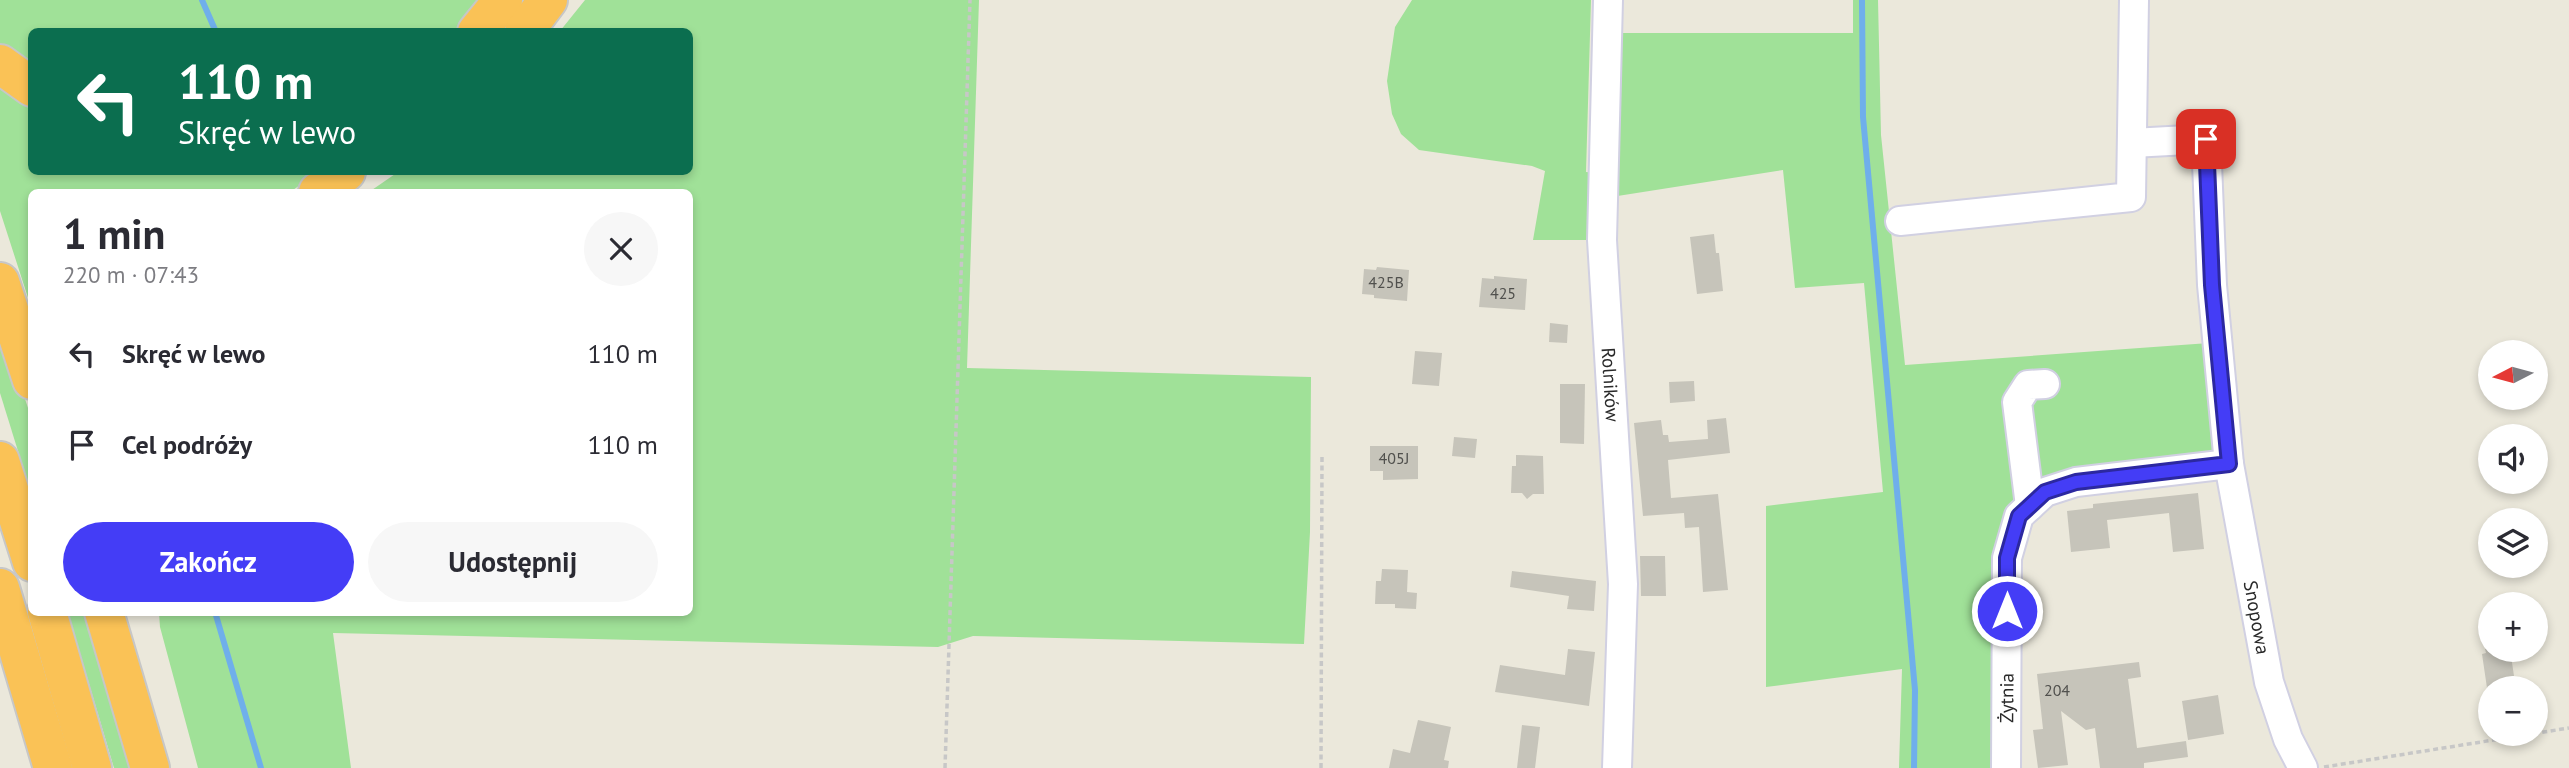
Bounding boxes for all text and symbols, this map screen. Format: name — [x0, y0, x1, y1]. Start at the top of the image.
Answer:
text: 110 m — [178, 49, 313, 113]
icon: left — [63, 56, 154, 147]
pin — [2176, 109, 2236, 169]
text: Skręć w lewo — [178, 111, 356, 153]
icon: arrive — [2187, 120, 2225, 158]
text: 1 min — [63, 206, 165, 261]
button: close — [584, 212, 658, 286]
text: 220 m · 07:43 — [63, 260, 199, 289]
house number: 425B — [1368, 272, 1404, 292]
house number: 425 — [1490, 283, 1516, 303]
icon: left — [63, 335, 101, 373]
text: Skręć w lewo — [122, 337, 266, 370]
text: 110 m — [587, 337, 658, 370]
north arrow — [2478, 340, 2548, 410]
map controls — [2478, 340, 2548, 746]
street label: Rolników — [1597, 347, 1625, 423]
button: sound — [2478, 424, 2548, 494]
icon: arrive — [63, 426, 101, 464]
text: Cel podróży — [122, 428, 252, 461]
text: 110 m — [587, 428, 658, 461]
house number: 405J — [1379, 448, 1409, 468]
button: layers — [2478, 508, 2548, 578]
button: Zakończ — [63, 522, 354, 602]
button: Udostępnij — [368, 522, 658, 602]
position arrow — [1970, 574, 2044, 648]
street label: Snopowa — [2239, 579, 2276, 656]
button: + — [2478, 592, 2548, 662]
street label: Żytnia — [1994, 673, 2018, 723]
button: − — [2478, 676, 2548, 746]
house number: 204 — [2044, 680, 2070, 700]

